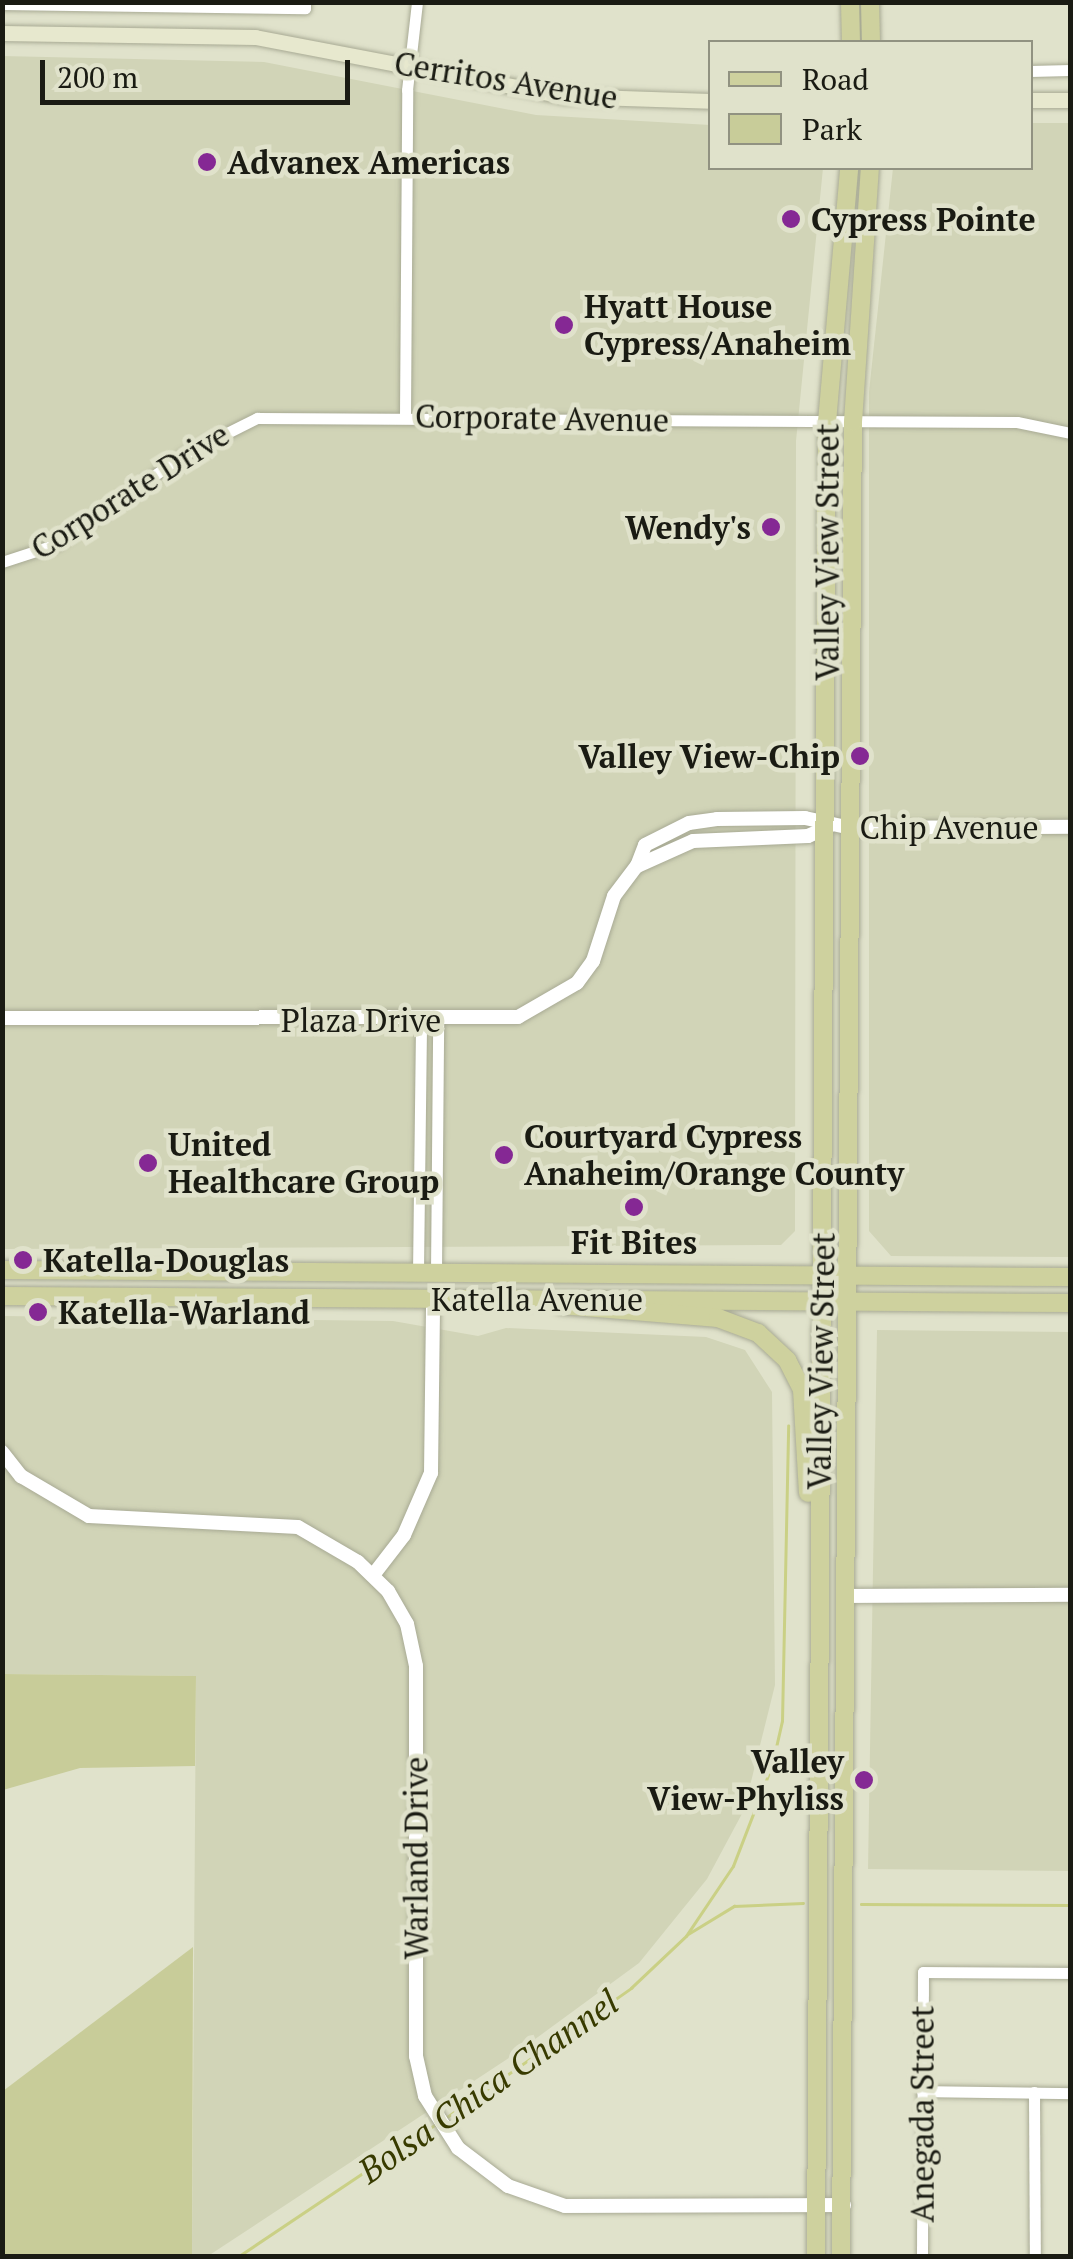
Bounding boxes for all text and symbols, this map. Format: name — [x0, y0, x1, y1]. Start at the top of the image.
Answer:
scale bar — [45, 40, 355, 102]
legend — [708, 40, 1033, 170]
street label: Cerritos Avenue — [391, 43, 621, 117]
text: 200 m — [57, 57, 138, 97]
text: Road — [802, 59, 869, 99]
text: Park — [802, 109, 862, 149]
place label: Advanex Americas — [227, 143, 511, 181]
marker: Advanex Americas — [196, 151, 218, 173]
place label: Cypress Pointe — [811, 200, 1036, 238]
marker: Cypress Pointe — [780, 208, 802, 230]
place label: Hyatt House Cypress/Anaheim — [584, 288, 851, 363]
marker: Hyatt House Cypress/Anaheim — [553, 314, 575, 336]
street label: Corporate Avenue — [414, 397, 670, 439]
street label: Corporate Drive — [24, 415, 236, 567]
street label: Valley View Street — [808, 423, 846, 681]
place label: Wendy's — [625, 508, 751, 546]
marker: Wendy's — [760, 516, 782, 538]
place label: Valley View-Chip — [578, 737, 840, 775]
marker: Valley View-Chip — [849, 745, 871, 767]
street label: Chip Avenue — [859, 808, 1039, 846]
street label: Plaza Drive — [281, 1001, 441, 1039]
place label: Courtyard Cypress Anaheim/Orange County — [524, 1118, 904, 1193]
place label: United Healthcare Group — [168, 1126, 439, 1201]
marker: Courtyard Cypress Anaheim/Orange County — [493, 1144, 515, 1166]
marker: United Healthcare Group — [137, 1152, 159, 1174]
marker: Fit Bites — [623, 1196, 645, 1218]
place label: Fit Bites — [571, 1223, 697, 1261]
street label: Valley View Street — [800, 1232, 842, 1490]
place label: Katella-Douglas — [43, 1241, 289, 1279]
marker: Katella-Douglas — [12, 1249, 34, 1271]
street label: Katella Avenue — [431, 1280, 643, 1318]
place label: Katella-Warland — [58, 1293, 310, 1331]
marker: Katella-Warland — [27, 1301, 49, 1323]
place label: Valley View-Phyliss — [647, 1743, 844, 1818]
street label: Warland Drive — [397, 1757, 435, 1959]
marker: Valley View-Phyliss — [853, 1769, 875, 1791]
water label: Bolsa Chica Channel — [350, 1981, 626, 2191]
street label: Anegada Street — [903, 2005, 941, 2223]

